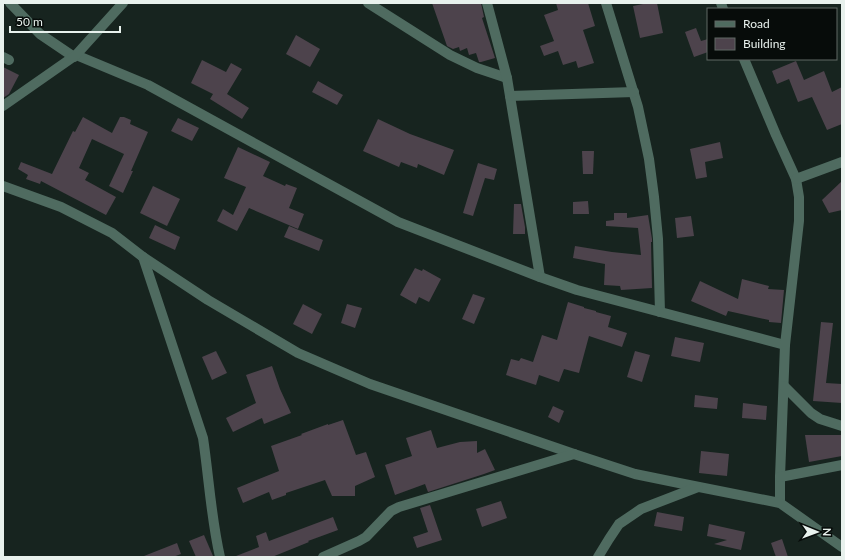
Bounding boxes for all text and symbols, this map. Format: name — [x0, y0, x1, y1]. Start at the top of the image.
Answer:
scale bar — [10, 8, 120, 34]
legend — [707, 8, 837, 60]
text: 50 m — [16, 14, 43, 29]
text: Road — [743, 16, 770, 31]
text: Building — [743, 36, 786, 51]
north arrow — [797, 512, 837, 552]
text: N — [821, 528, 834, 537]

